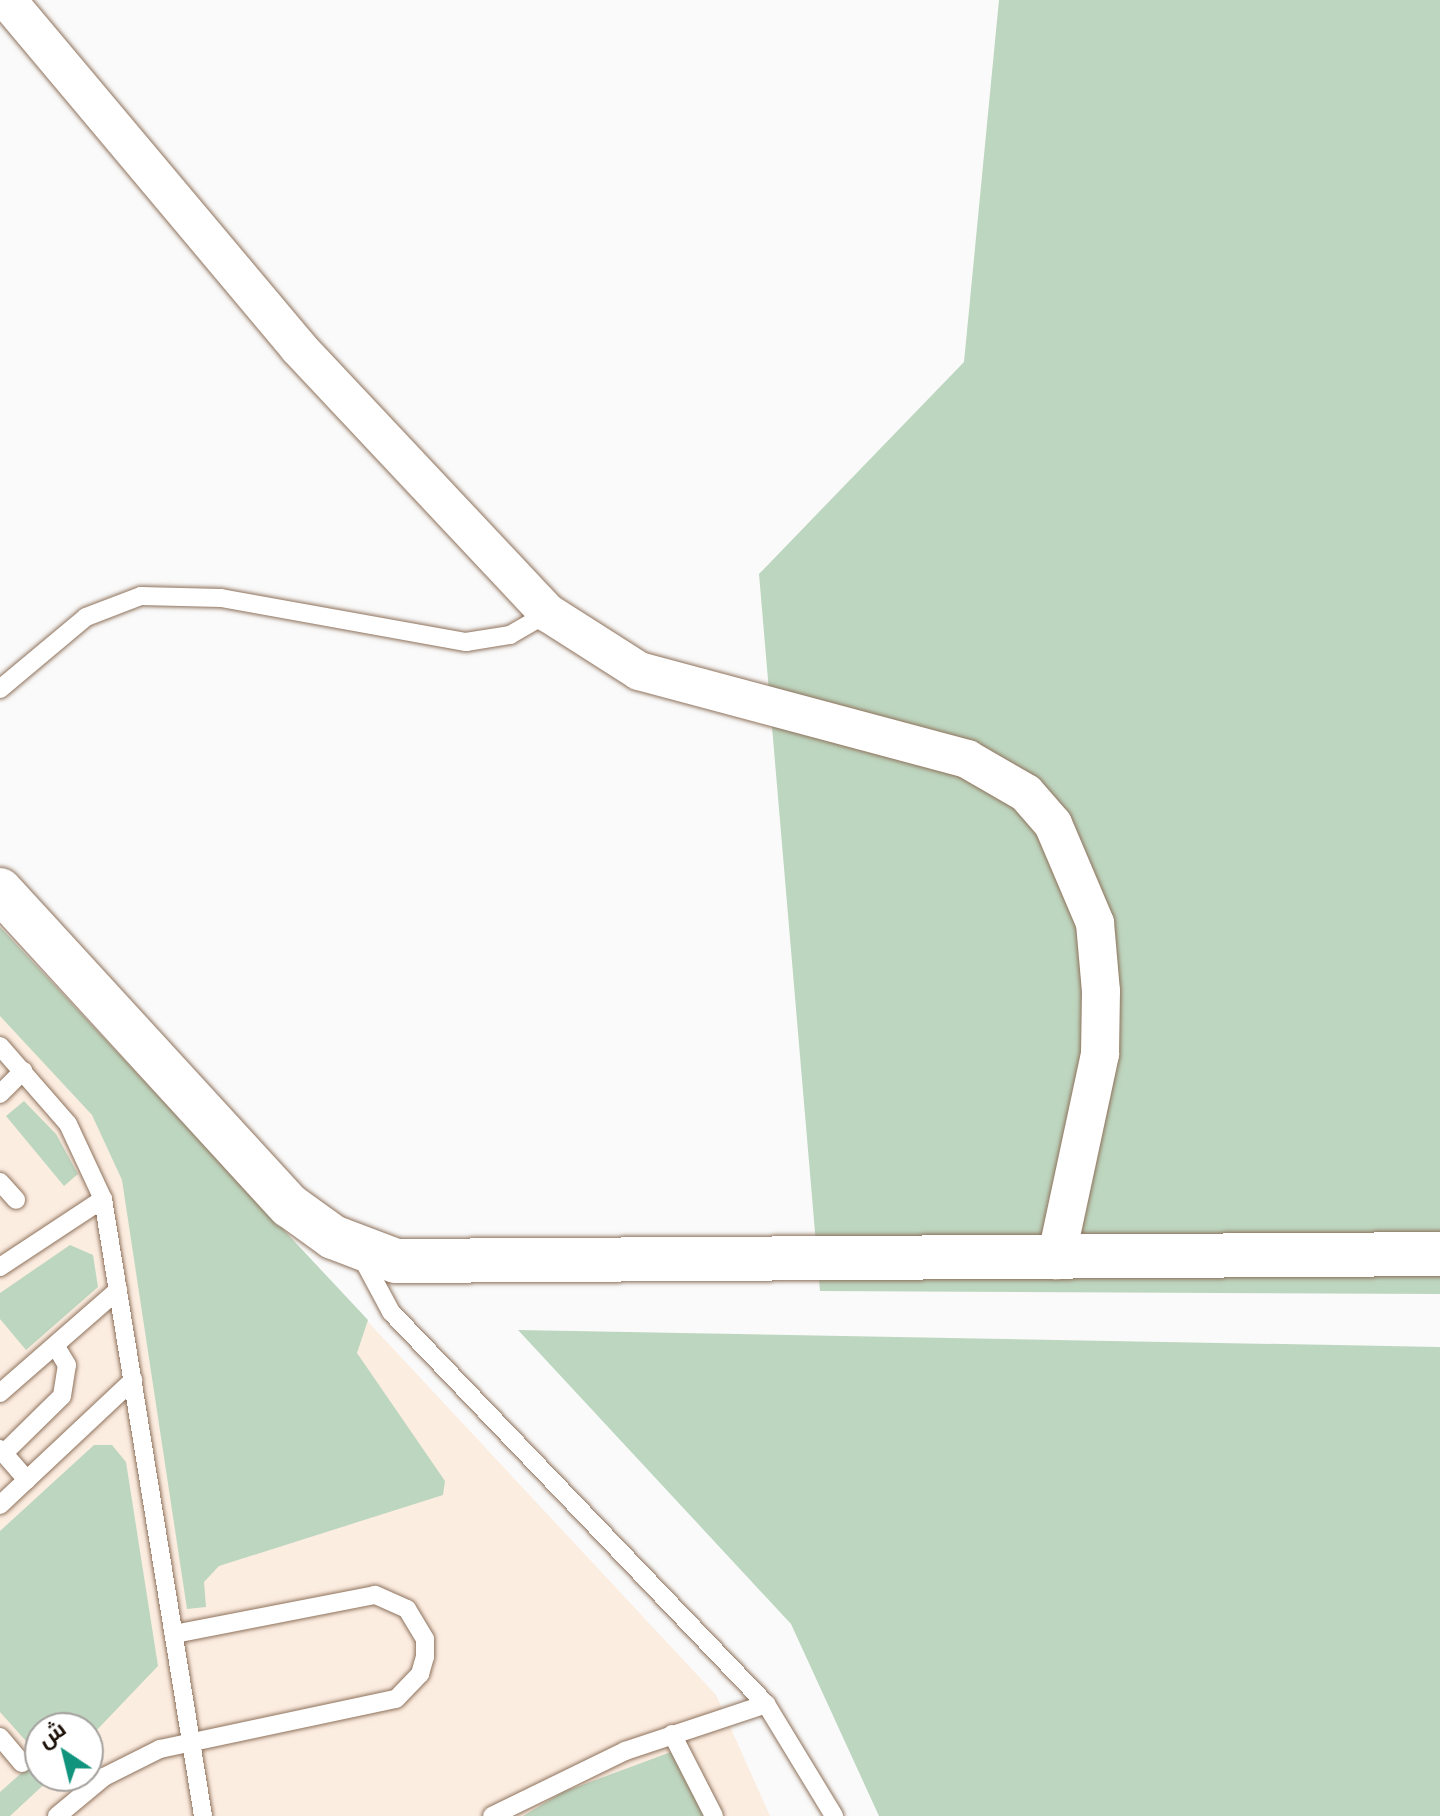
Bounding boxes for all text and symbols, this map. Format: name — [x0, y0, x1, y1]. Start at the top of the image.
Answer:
north arrow — [24, 1712, 104, 1792]
text: ش — [31, 1714, 72, 1754]

